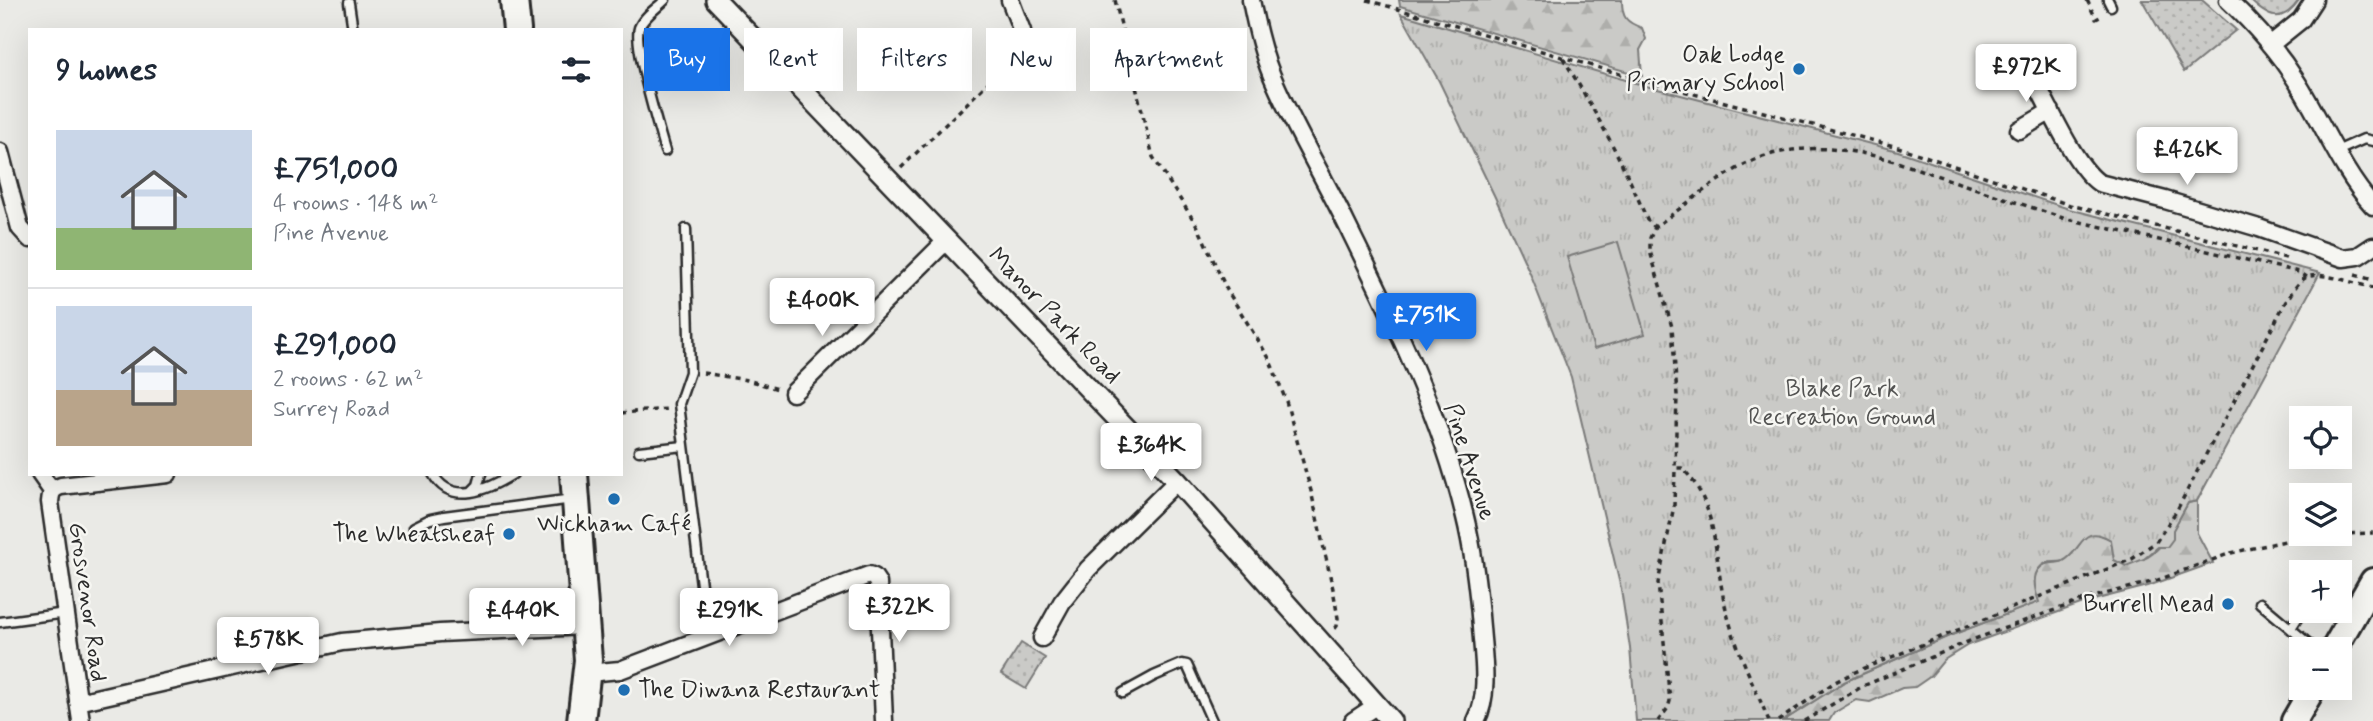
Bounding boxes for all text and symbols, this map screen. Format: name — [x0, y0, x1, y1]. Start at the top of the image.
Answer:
chip: Buy — [644, 28, 730, 91]
chip: Rent — [744, 28, 843, 91]
chip: Filters — [857, 28, 972, 91]
chip: New — [986, 28, 1076, 91]
chip: Apartment — [1090, 28, 1247, 91]
place label: Oak Lodge Primary School — [1626, 40, 1785, 99]
pin: £972K — [1977, 44, 2075, 104]
text: 9 homes — [56, 51, 157, 90]
icon: filters — [557, 51, 595, 89]
text: £972K — [1992, 52, 2060, 82]
marker: Oak Lodge Primary School — [1791, 61, 1807, 77]
pin: £426K — [2138, 128, 2236, 187]
text: £426K — [2153, 135, 2221, 165]
text: £751,000 — [273, 150, 398, 189]
icon: home — [112, 158, 196, 242]
text: 4 rooms · 148 m² — [273, 189, 438, 219]
text: Pine Avenue — [273, 219, 389, 249]
street label: Manor Park Road — [981, 241, 1127, 391]
pin: £400K — [773, 278, 871, 338]
text: £400K — [786, 286, 858, 316]
pin: £751K — [1377, 294, 1475, 353]
text: £751K — [1392, 301, 1460, 331]
text: £291,000 — [273, 326, 397, 365]
icon: home — [112, 334, 196, 418]
text: 2 rooms · 62 m² — [273, 365, 424, 395]
park label: Blake Park Recreation Ground — [1748, 374, 1936, 433]
text: Surrey Road — [273, 395, 390, 425]
street label: Pine Avenue — [1436, 400, 1502, 524]
map controls — [2289, 406, 2352, 700]
button: locate — [2289, 406, 2352, 469]
pin: £364K — [1102, 424, 1200, 483]
text: £364K — [1116, 431, 1186, 461]
button: layers — [2289, 483, 2352, 546]
marker: Wickham Café — [606, 491, 622, 507]
place label: Wickham Café — [537, 509, 691, 540]
place label: The Wheatsheaf — [332, 519, 495, 550]
street label: Grosvenor Road — [60, 520, 114, 684]
marker: The Wheatsheaf — [501, 526, 517, 542]
button: + — [2289, 560, 2352, 623]
pin: £322K — [850, 584, 948, 644]
pin: £440K — [473, 588, 571, 648]
pin: £291K — [680, 588, 778, 648]
place label: Burrell Mead — [2083, 589, 2214, 620]
text: £322K — [865, 592, 933, 622]
text: £440K — [485, 596, 559, 626]
text: £291K — [696, 596, 762, 626]
marker: Burrell Mead — [2220, 596, 2236, 612]
pin: £578K — [219, 618, 317, 677]
text: £578K — [233, 625, 303, 655]
button: − — [2289, 637, 2352, 700]
place label: The Diwana Restaurant — [638, 675, 880, 706]
marker: The Diwana Restaurant — [616, 682, 632, 698]

